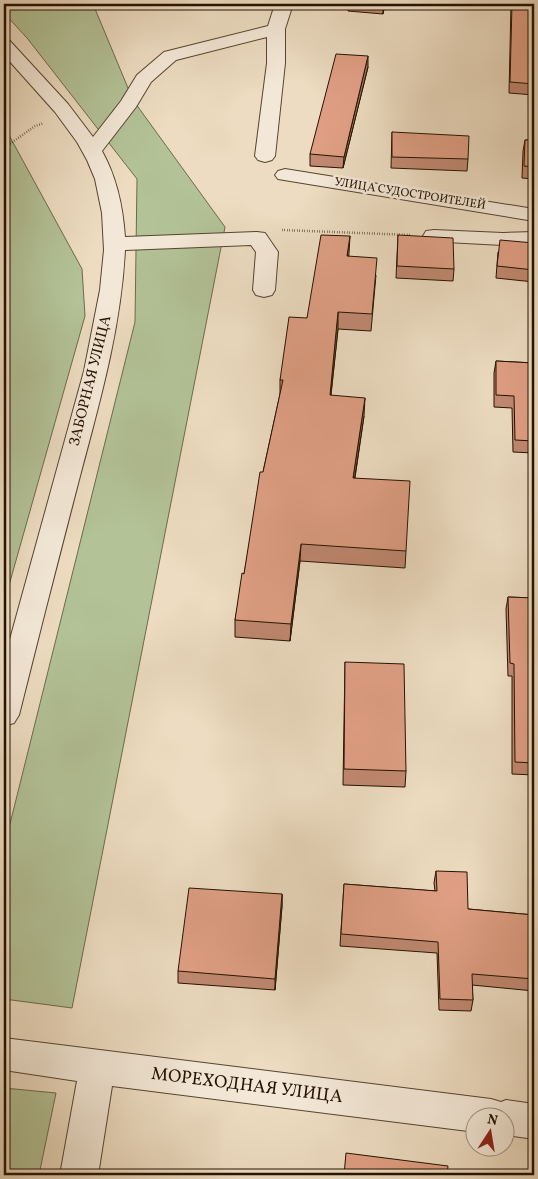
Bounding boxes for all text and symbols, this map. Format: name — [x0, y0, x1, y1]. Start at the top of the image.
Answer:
street label: УЛИЦА СУДОСТРОИТЕЛЕЙ — [333, 173, 487, 214]
street label: ЗАБОРНАЯ УЛИЦА — [65, 313, 118, 449]
street label: МОРЕХОДНАЯ УЛИЦА — [150, 1062, 344, 1110]
north arrow — [466, 1106, 516, 1156]
text: N — [485, 1110, 499, 1131]

